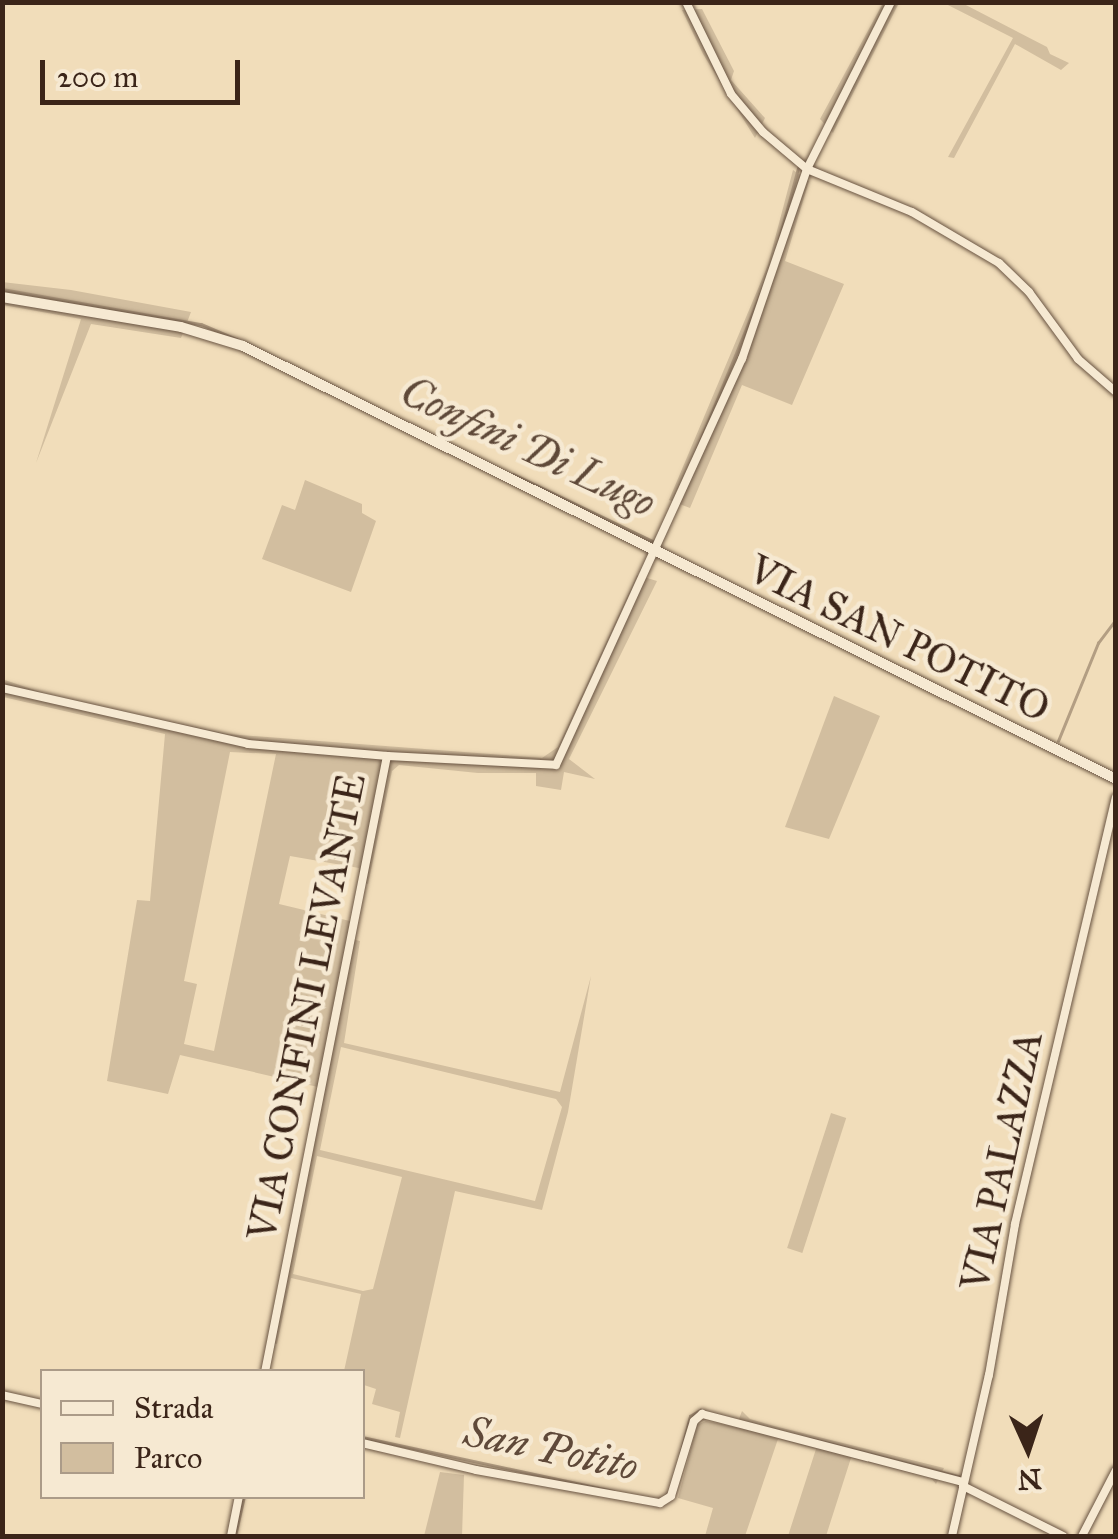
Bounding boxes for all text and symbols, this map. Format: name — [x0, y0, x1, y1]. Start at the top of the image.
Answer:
scale bar — [45, 40, 245, 102]
text: 200 m — [57, 59, 138, 95]
water label: Confini Di Lugo — [393, 366, 663, 528]
street label: VIA SAN POTITO — [741, 545, 1057, 733]
street label: VIA CONFINI LEVANTE — [238, 769, 376, 1245]
street label: VIA PALAZZA — [951, 1027, 1053, 1295]
legend — [40, 1369, 365, 1499]
text: Strada — [134, 1390, 214, 1426]
north arrow — [978, 1399, 1078, 1499]
water label: San Potito — [460, 1406, 642, 1492]
text: Parco — [134, 1440, 202, 1476]
text: N — [1017, 1461, 1042, 1498]

